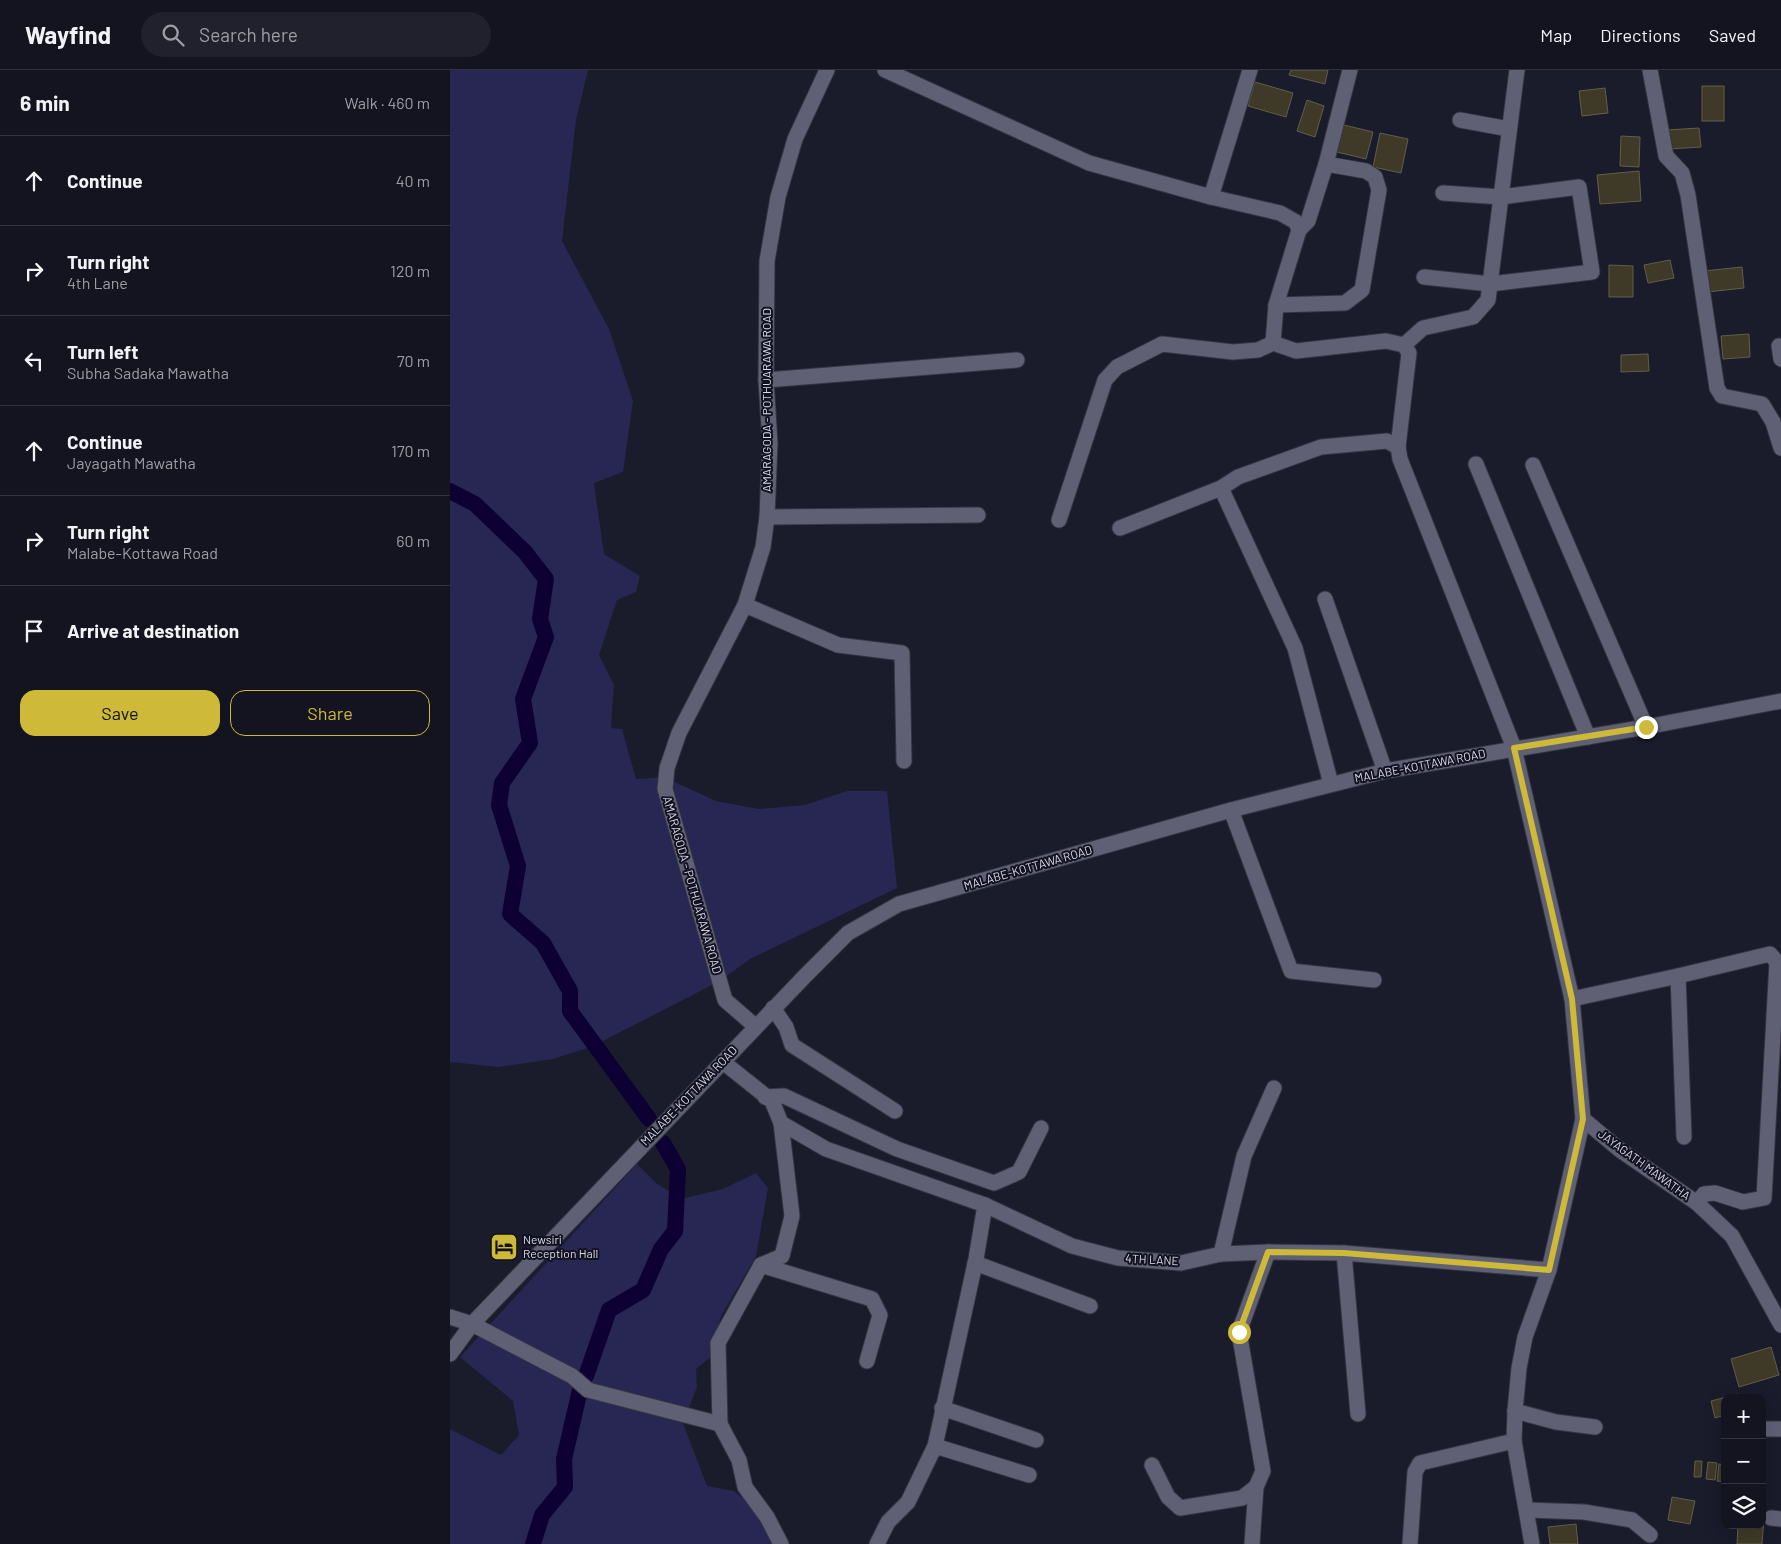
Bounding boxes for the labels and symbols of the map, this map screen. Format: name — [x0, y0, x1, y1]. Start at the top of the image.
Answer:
street label: AMARAGODA - POTHUARAWA ROAD — [759, 308, 773, 492]
route end — [1635, 716, 1658, 739]
street label: MALABE-KOTTAWA ROAD — [1353, 745, 1486, 785]
street label: AMARAGODA - POTHUARAWA ROAD — [661, 794, 725, 975]
street label: MALABE-KOTTAWA ROAD — [962, 842, 1093, 892]
street label: MALABE-KOTTAWA ROAD — [637, 1043, 739, 1148]
street label: JAYAGATH MAWATHA — [1596, 1126, 1693, 1202]
hotel icon: Newsiri Reception Hall — [489, 1232, 519, 1262]
place label: Newsiri Reception Hall — [523, 1232, 598, 1260]
street label: 4TH LANE — [1125, 1251, 1179, 1267]
route start — [1228, 1321, 1251, 1344]

